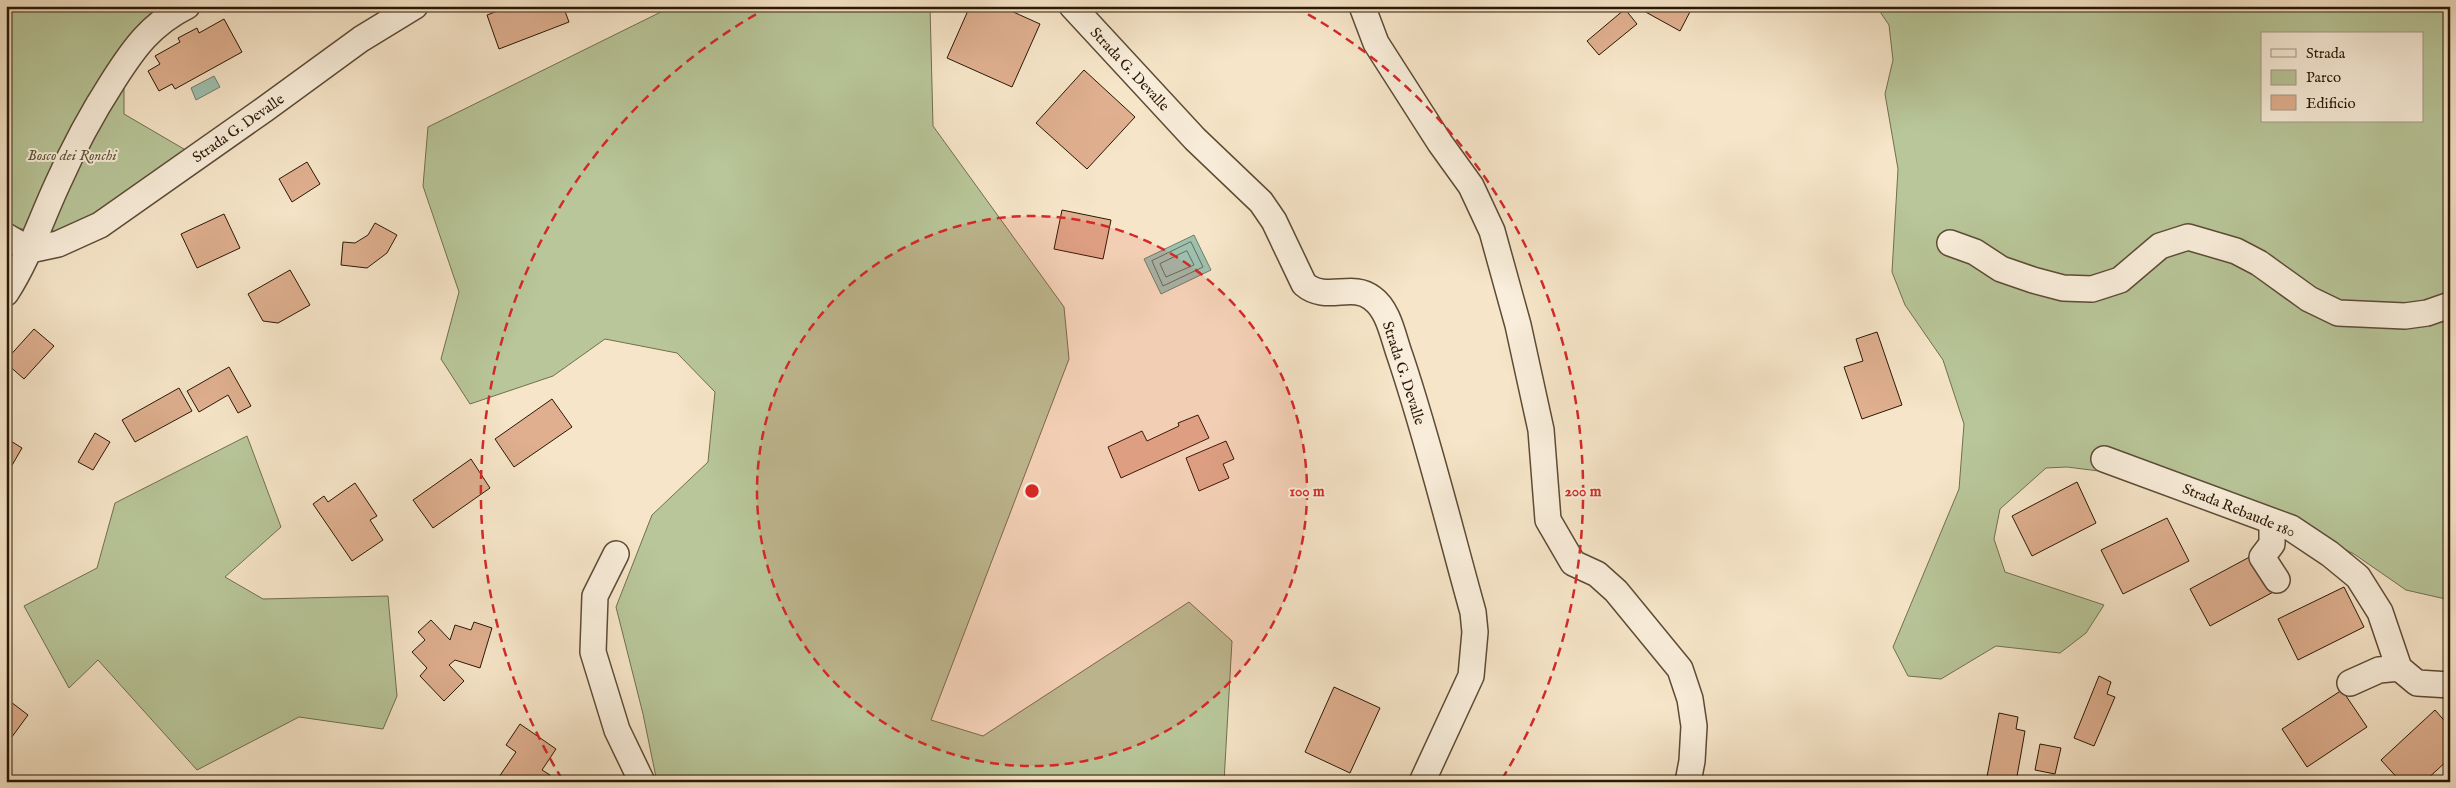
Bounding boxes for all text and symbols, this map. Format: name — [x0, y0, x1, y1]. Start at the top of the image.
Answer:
street label: Strada G. Devalle — [1086, 23, 1173, 115]
legend — [2261, 32, 2424, 122]
text: Strada — [2306, 44, 2346, 63]
text: Parco — [2306, 68, 2341, 87]
street label: Strada G. Devalle — [189, 90, 288, 167]
text: Edificio — [2306, 94, 2356, 113]
park label: Bosco dei Ronchi — [27, 146, 118, 165]
street label: Strada G. Devalle — [1378, 319, 1429, 427]
street label: Strada Rebaude 180 — [2180, 479, 2298, 542]
centre of rings — [1023, 482, 1041, 500]
text: 100 m — [1289, 482, 1325, 501]
text: 200 m — [1565, 482, 1602, 501]

